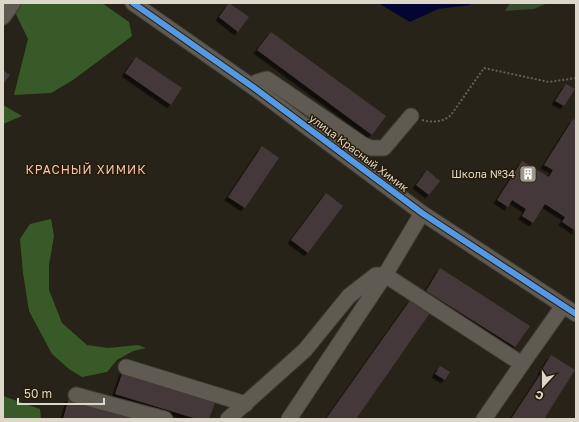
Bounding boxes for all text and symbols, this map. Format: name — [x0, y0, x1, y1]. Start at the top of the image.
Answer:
street label: улица Красный Химик — [307, 111, 412, 195]
district label: КРАСНЫЙ ХИМИК — [25, 162, 147, 177]
building icon: Школа №34 — [518, 164, 538, 184]
place label: Школа №34 — [451, 167, 515, 180]
north arrow — [523, 366, 563, 406]
scale bar — [18, 380, 104, 406]
text: 50 m — [24, 386, 52, 401]
text: С — [533, 388, 545, 403]

